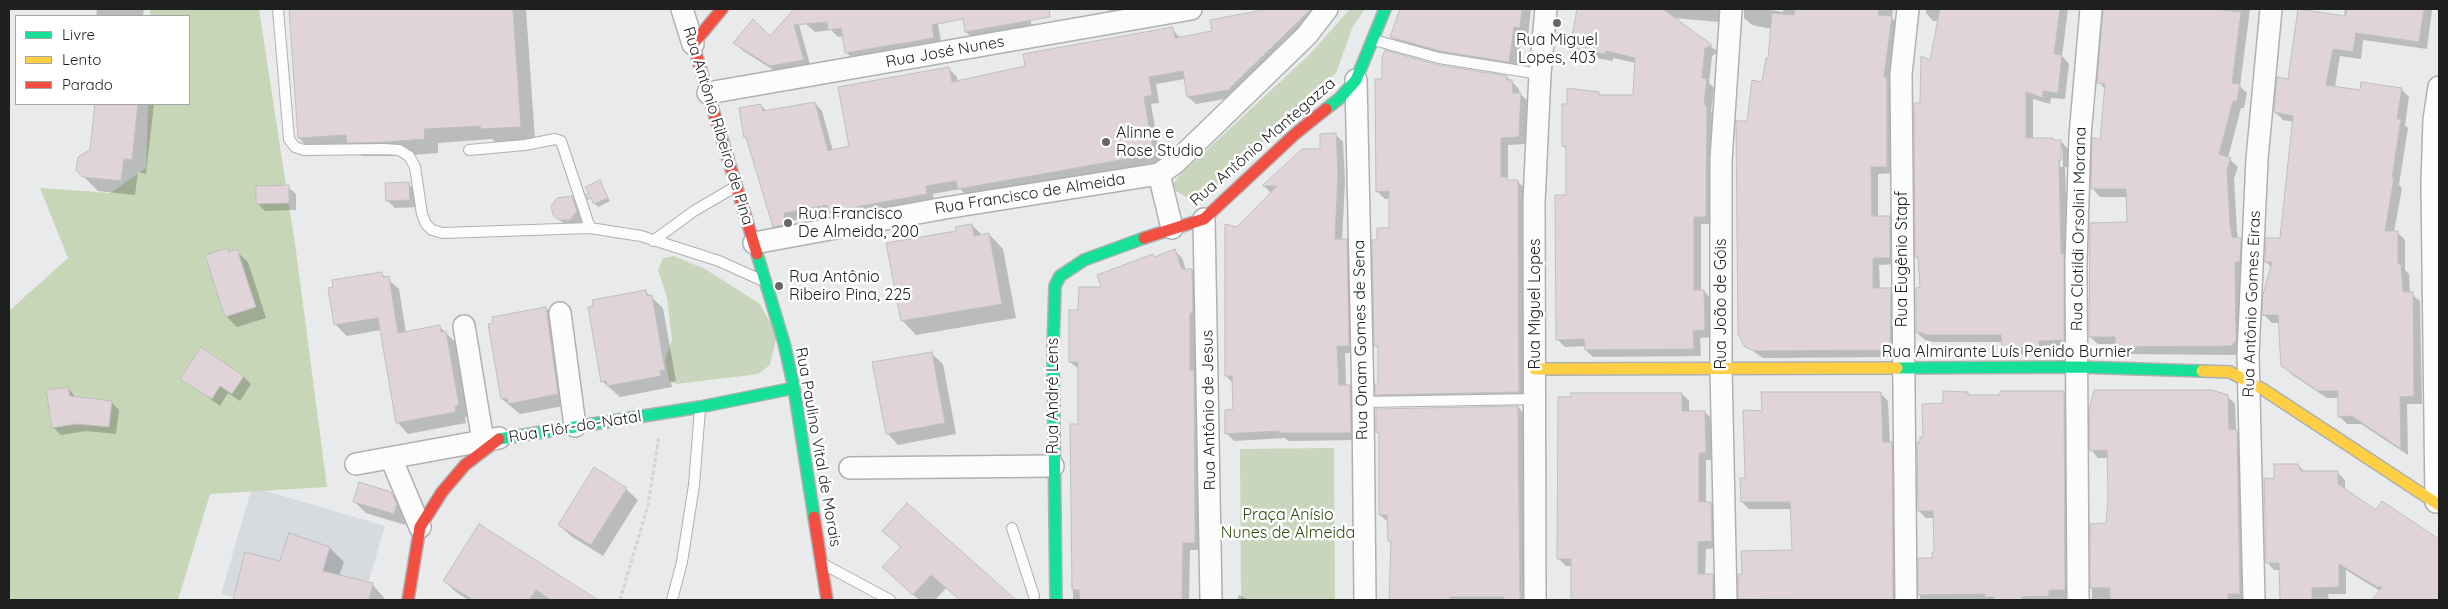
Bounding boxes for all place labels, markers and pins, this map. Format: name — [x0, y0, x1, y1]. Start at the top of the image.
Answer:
marker: Rua Miguel Lopes, 403 — [1551, 17, 1563, 29]
place label: Rua Miguel Lopes, 403 — [1516, 30, 1598, 68]
place label: Alinne e Rose Studio — [1116, 123, 1204, 161]
marker: Alinne e Rose Studio — [1100, 136, 1112, 148]
place label: Rua Francisco De Almeida, 200 — [798, 204, 919, 242]
marker: Rua Francisco De Almeida, 200 — [782, 217, 794, 229]
place label: Rua Antônio Ribeiro Pina, 225 — [789, 267, 911, 305]
marker: Rua Antônio Ribeiro Pina, 225 — [773, 280, 785, 292]

